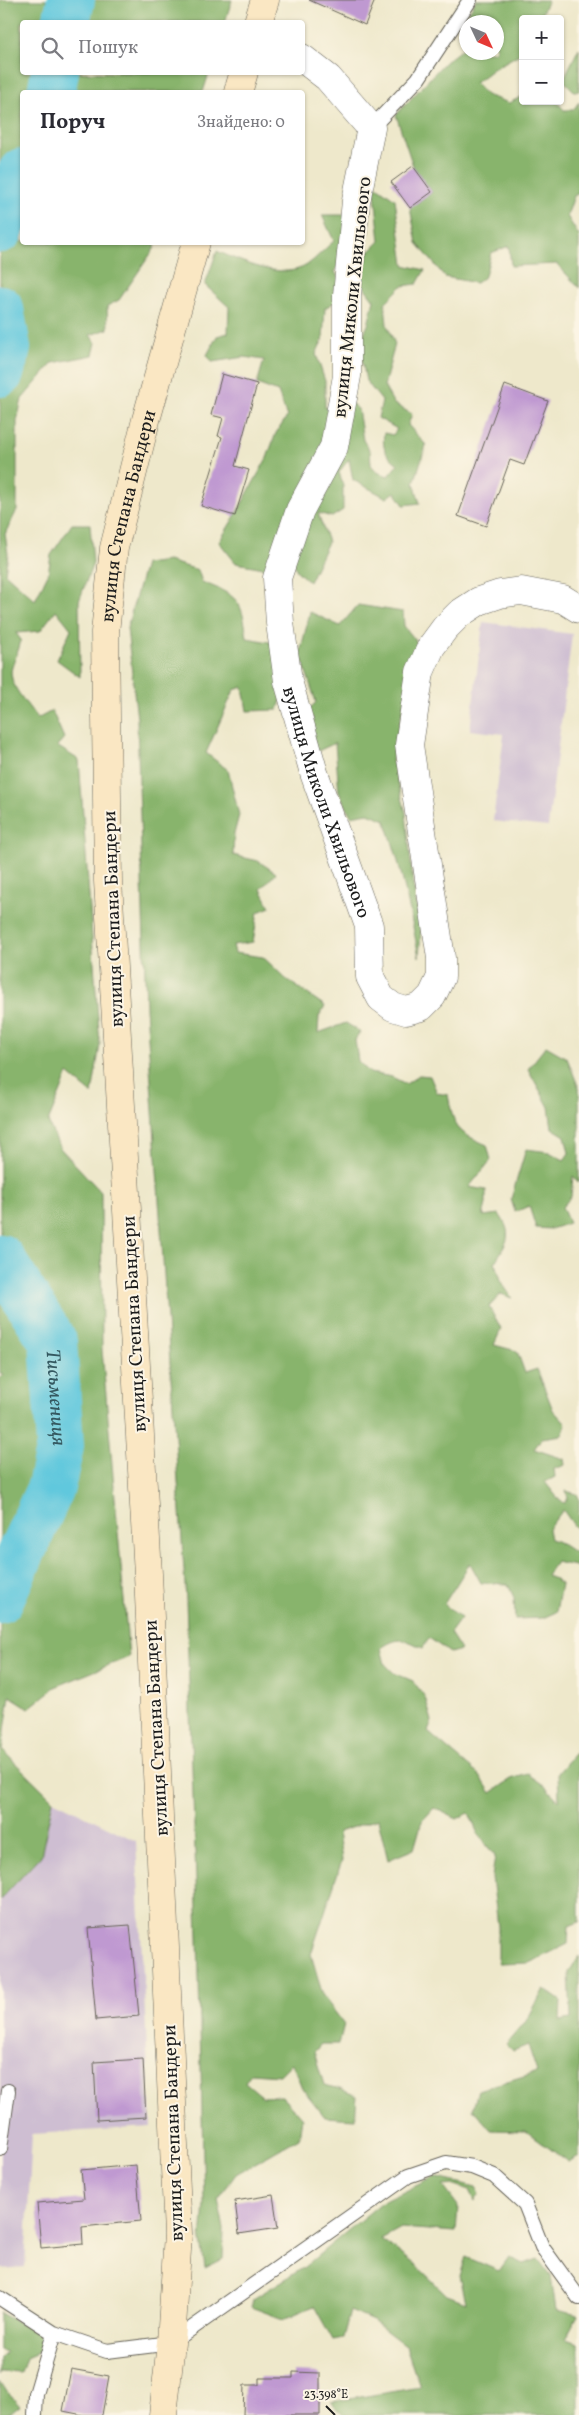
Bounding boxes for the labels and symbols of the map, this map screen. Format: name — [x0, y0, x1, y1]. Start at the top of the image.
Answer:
north arrow — [459, 15, 504, 60]
street label: вулиця Миколи Хвильового — [327, 175, 379, 419]
street label: вулиця Степана Бандери — [95, 407, 163, 624]
street label: вулиця Миколи Хвильового — [275, 684, 376, 922]
street label: вулиця Степана Бандери — [97, 810, 131, 1028]
street label: вулиця Степана Бандери — [116, 1215, 154, 1433]
water label: Тисьмениця — [38, 1348, 72, 1447]
street label: вулиця Степана Бандери — [138, 1619, 176, 1837]
street label: вулиця Степана Бандери — [157, 2024, 191, 2242]
text: 23.398°E — [304, 2387, 348, 2403]

